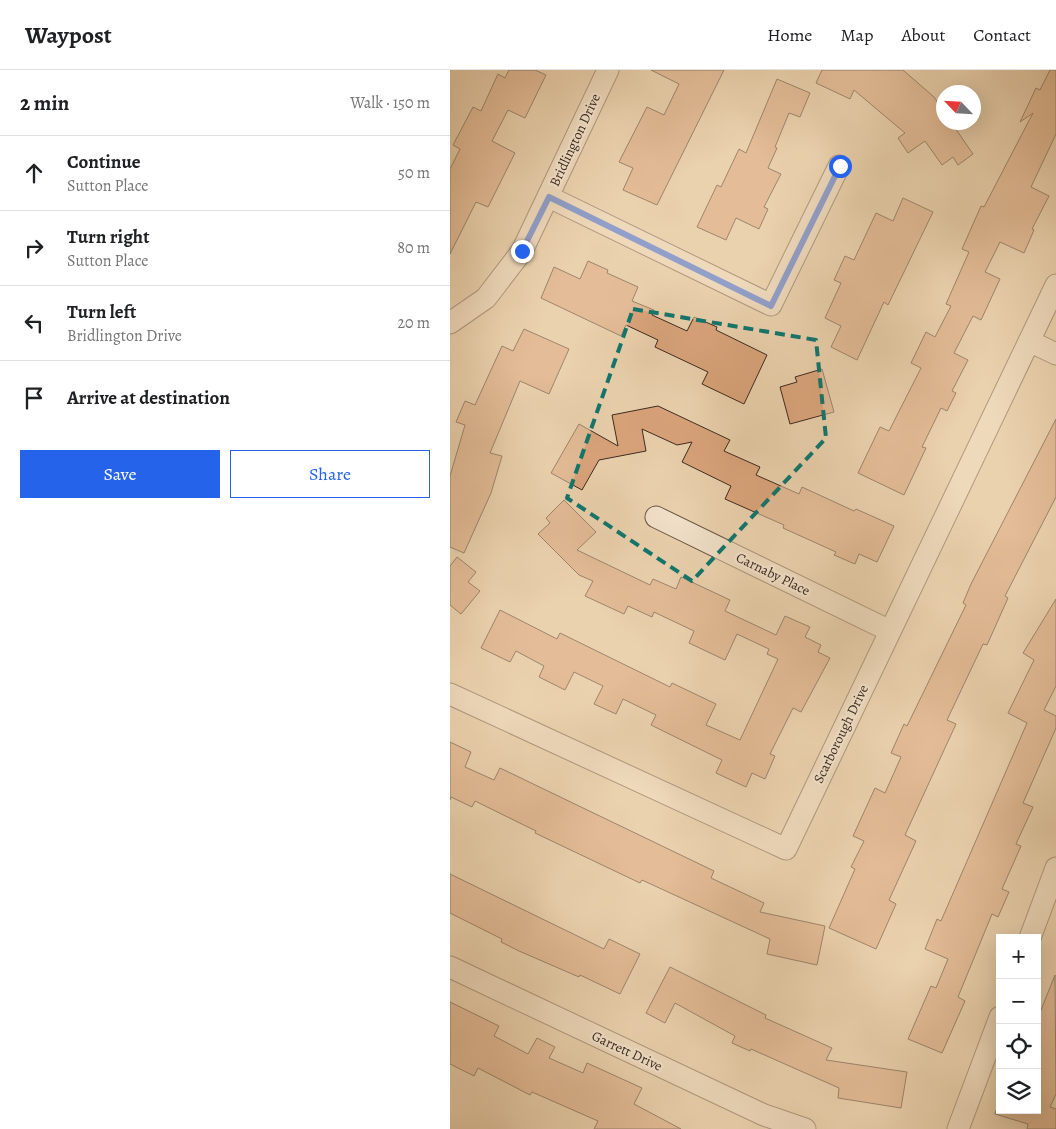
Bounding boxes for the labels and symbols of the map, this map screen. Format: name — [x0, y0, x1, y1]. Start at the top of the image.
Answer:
north arrow — [936, 85, 981, 130]
street label: Bridlington Drive — [545, 90, 605, 190]
route start — [829, 155, 852, 178]
route end — [511, 240, 534, 263]
street label: Carnaby Place — [733, 548, 813, 600]
street label: Scarborough Drive — [809, 682, 873, 786]
street label: Garrett Drive — [589, 1026, 665, 1076]

